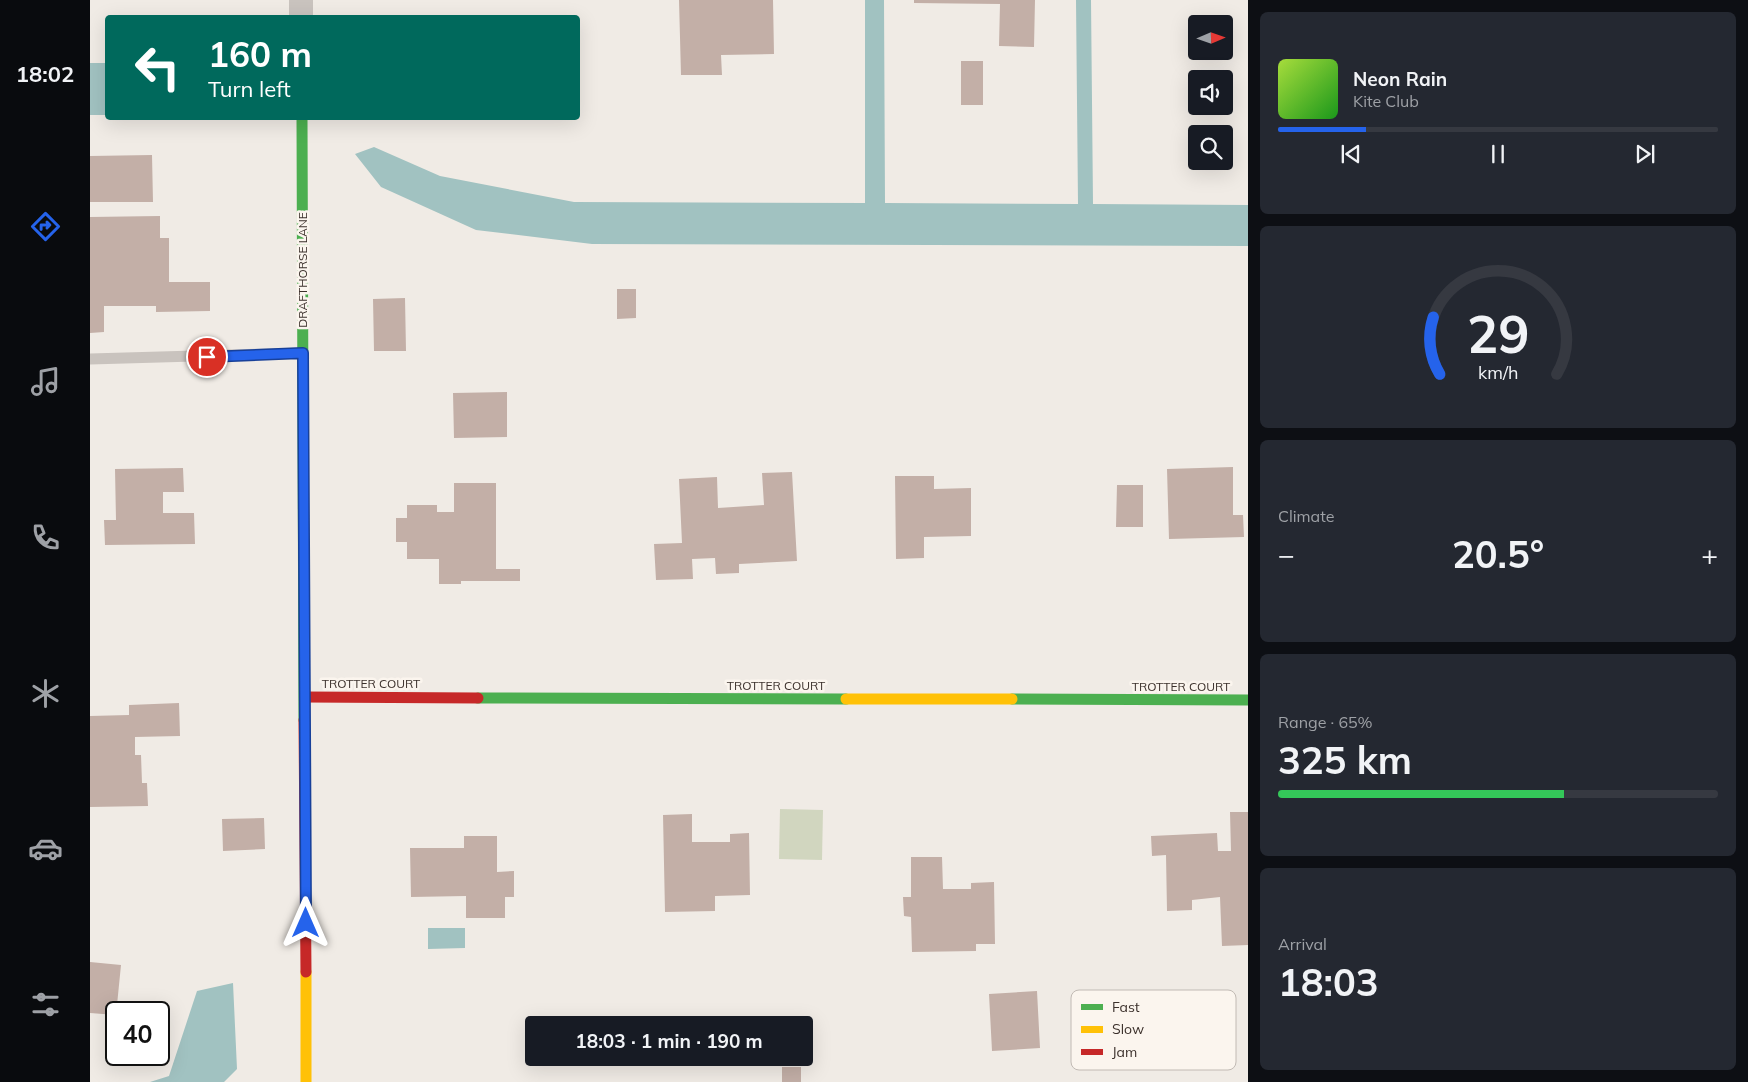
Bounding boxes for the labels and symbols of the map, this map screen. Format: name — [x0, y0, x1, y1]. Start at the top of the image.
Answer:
north arrow — [1188, 15, 1232, 60]
street label: DRAFTHORSE LANE — [295, 212, 310, 328]
pin — [186, 336, 228, 378]
street label: TROTTER COURT — [322, 676, 421, 691]
street label: TROTTER COURT — [727, 678, 826, 693]
street label: TROTTER COURT — [1132, 679, 1231, 694]
position arrow — [279, 896, 331, 948]
legend — [1071, 990, 1236, 1070]
text: Fast — [1112, 998, 1140, 1016]
speed limit sign: 40 — [105, 1001, 170, 1066]
text: Slow — [1112, 1020, 1144, 1038]
text: Jam — [1112, 1043, 1137, 1061]

